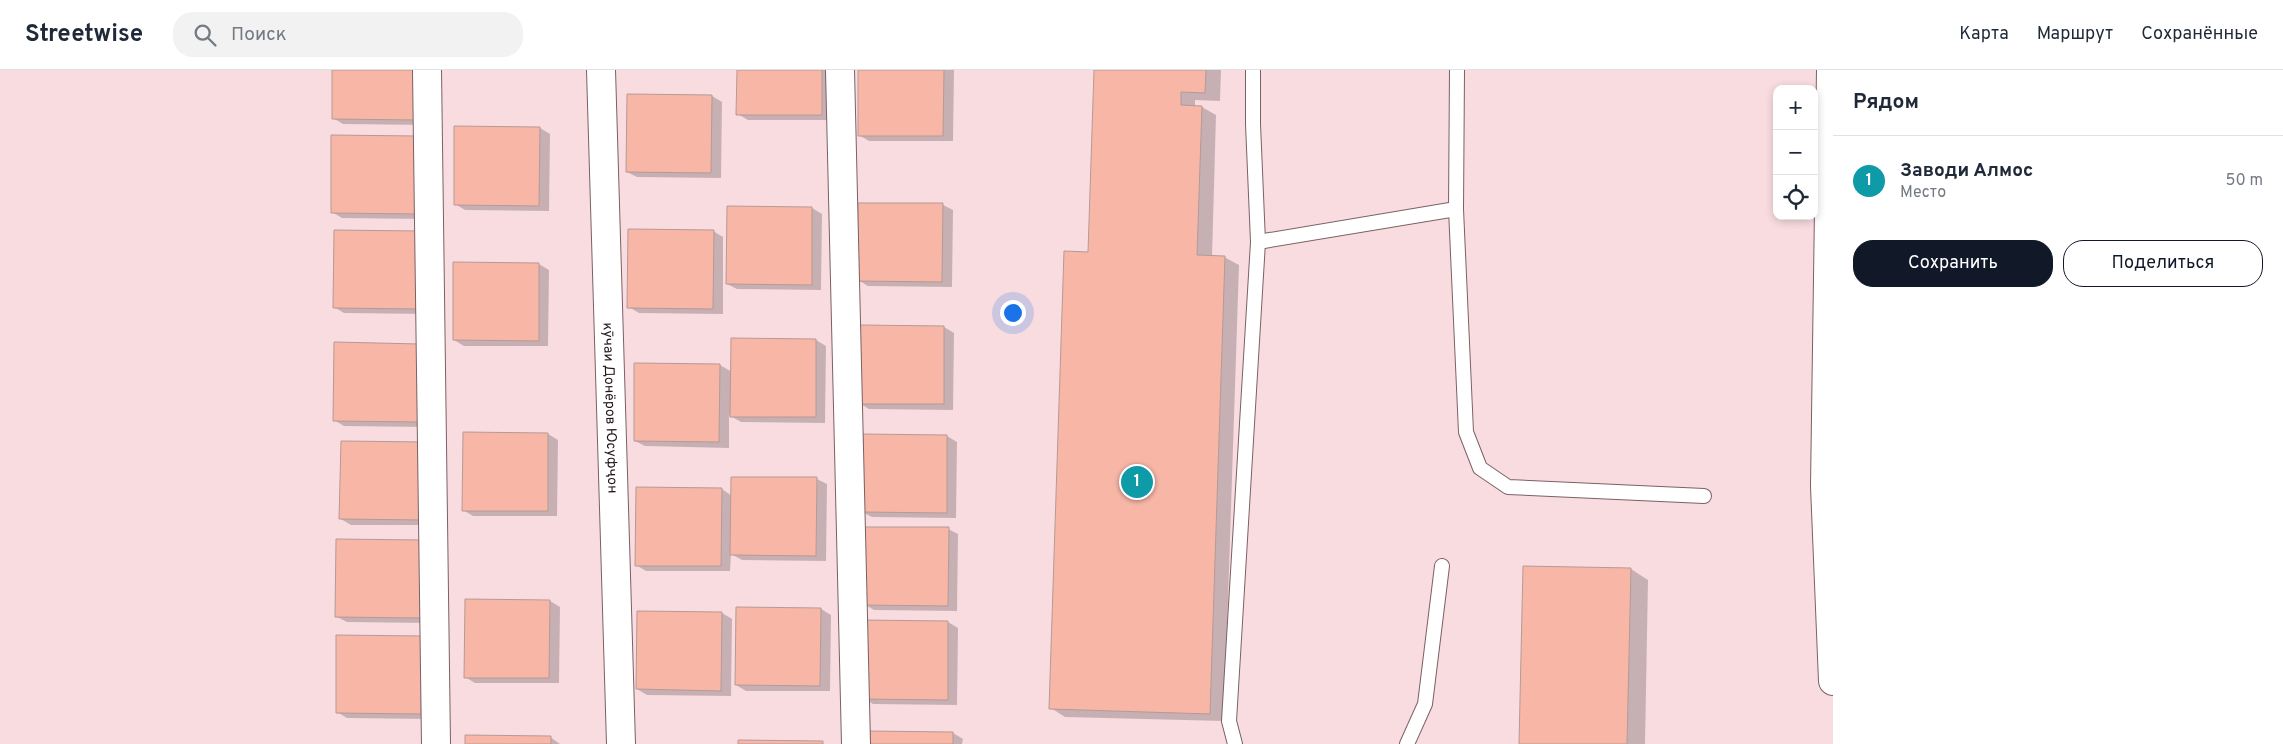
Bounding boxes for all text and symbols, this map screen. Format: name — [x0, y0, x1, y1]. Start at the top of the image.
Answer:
search box — [173, 12, 523, 57]
text: Streetwise — [25, 20, 143, 50]
icon: search — [191, 21, 219, 49]
text: Поиск — [231, 23, 287, 47]
text: Карта — [1959, 23, 2009, 46]
text: Маршрут — [2037, 23, 2113, 46]
text: Сохранённые — [2141, 23, 2258, 46]
map controls — [1773, 85, 1818, 220]
button: + — [1773, 85, 1818, 130]
text: Рядом — [1853, 89, 1919, 116]
button: − — [1773, 130, 1818, 175]
text: Заводи Алмос — [1900, 159, 2033, 183]
text: 1 — [1866, 171, 1872, 191]
text: 50 m — [2226, 171, 2263, 191]
button: locate — [1773, 175, 1818, 220]
text: Место — [1900, 183, 1946, 203]
button: Сохранить — [1853, 240, 2053, 287]
button: Поделиться — [2063, 240, 2263, 287]
your location — [1000, 300, 1026, 326]
street label: кӯчаи Донёров Юсуфҷон — [598, 322, 621, 494]
pin: 1 — [1121, 463, 1153, 501]

